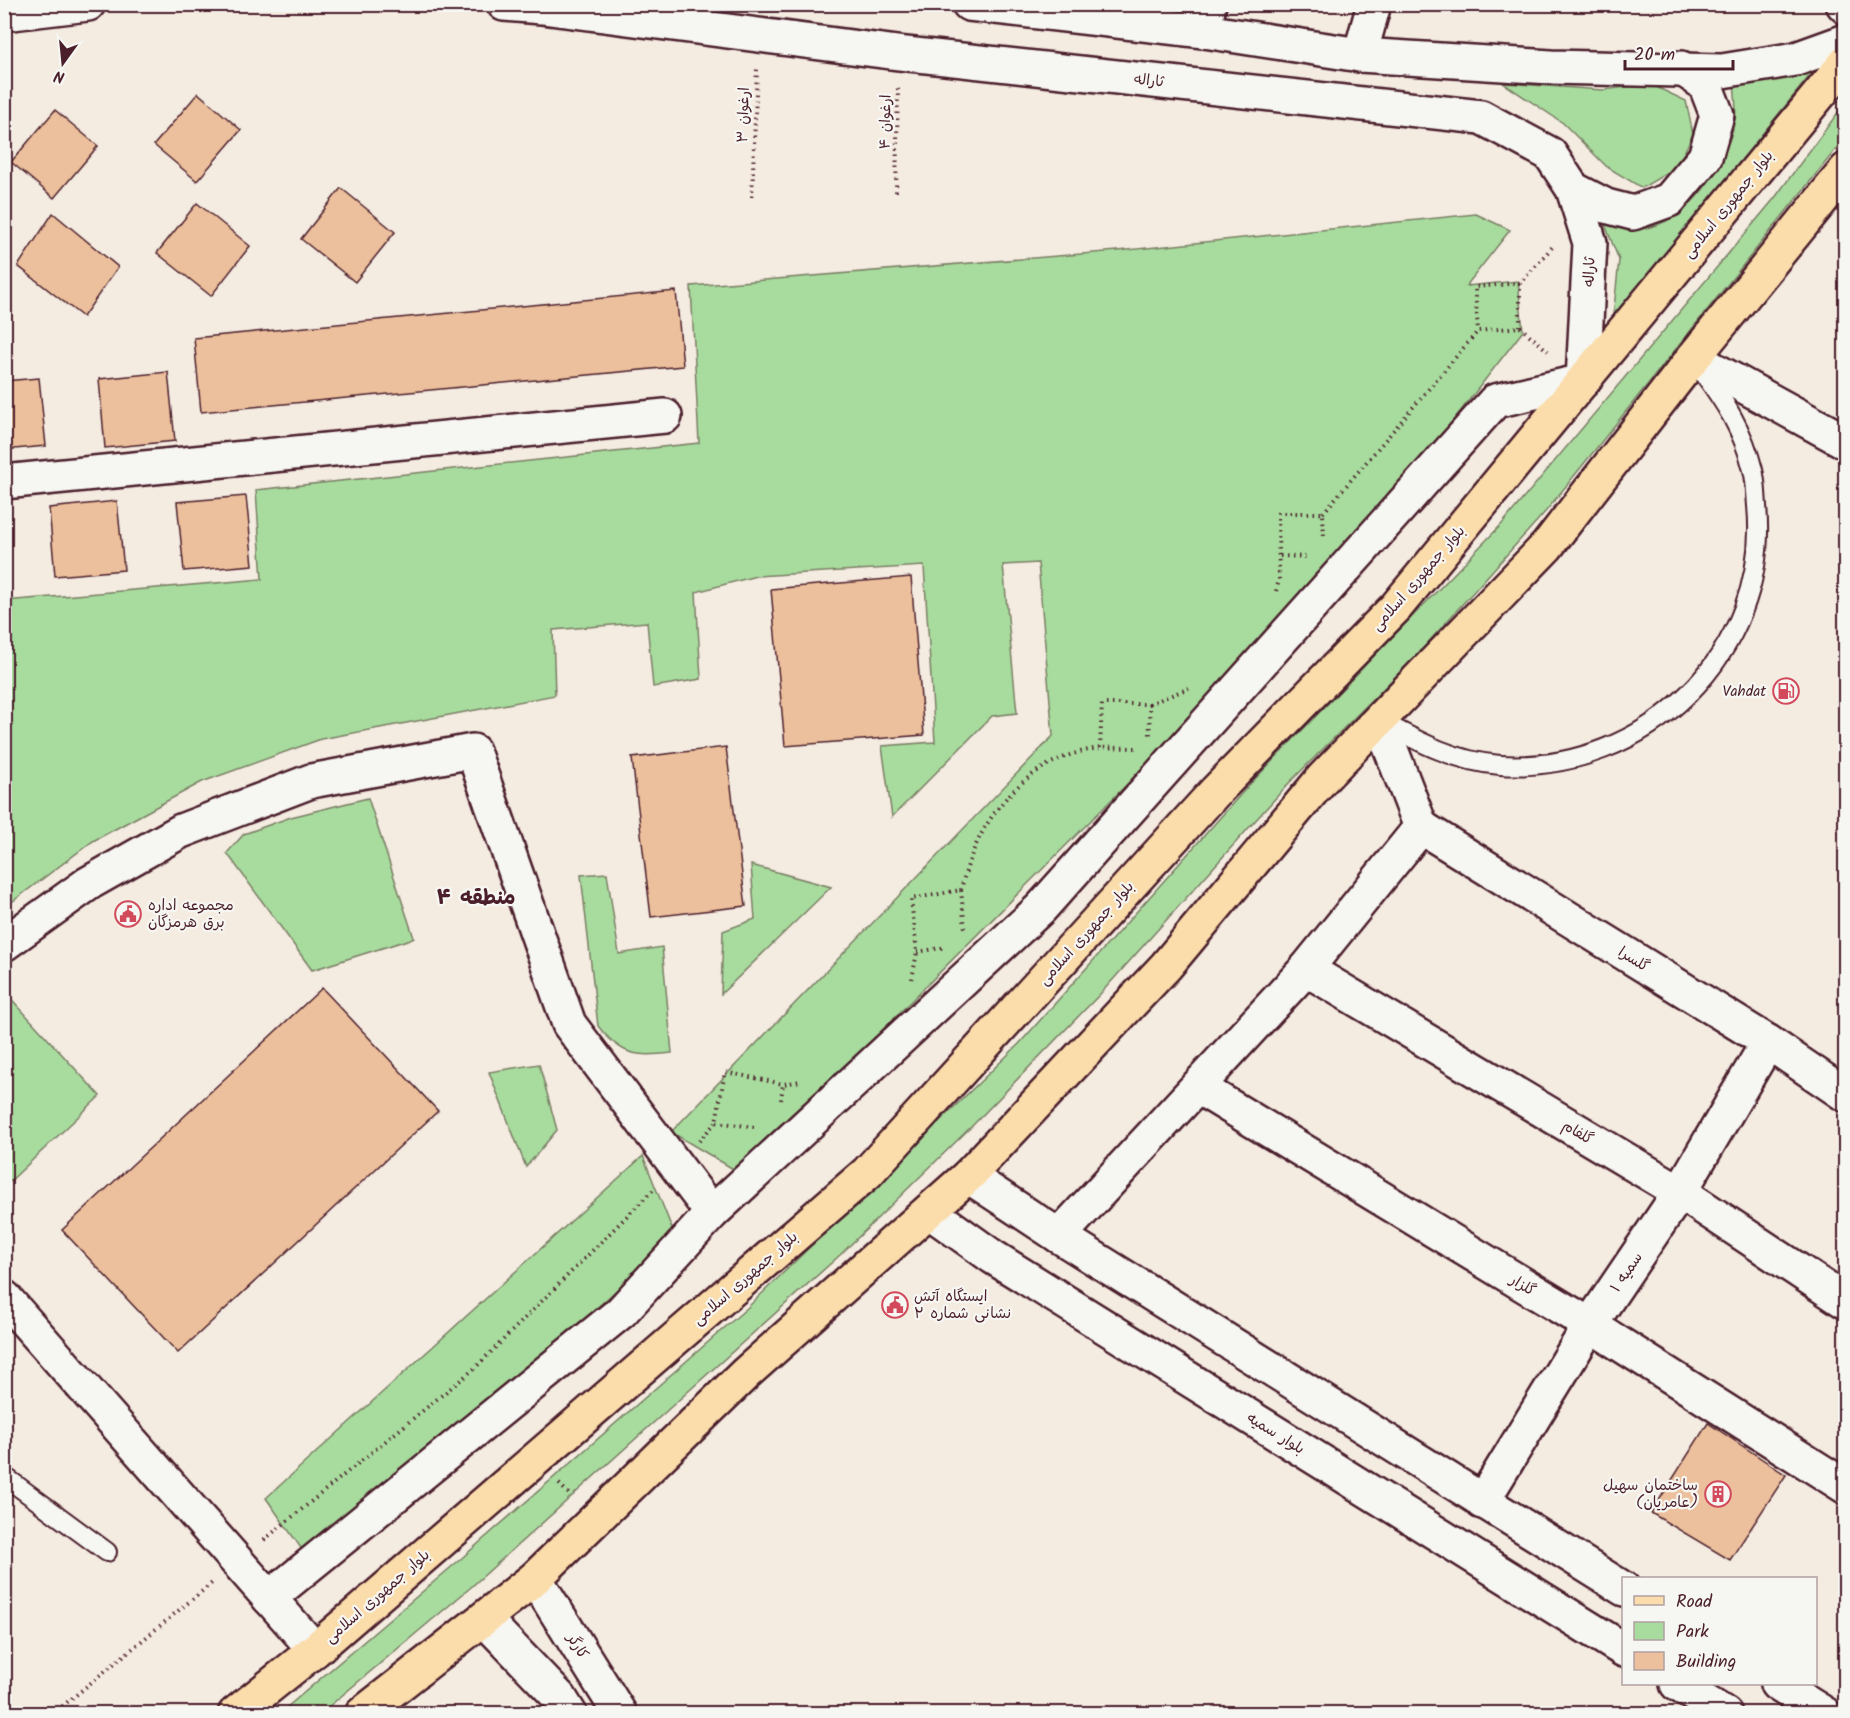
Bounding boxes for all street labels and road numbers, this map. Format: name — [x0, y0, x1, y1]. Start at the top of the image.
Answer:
street label: ثاراله — [1133, 67, 1166, 95]
street label: ارغوان ۳ — [731, 87, 757, 143]
street label: ارغوان ۴ — [874, 94, 898, 150]
street label: بلوار جمهوری اسلامی — [1677, 145, 1780, 264]
street label: ثاراله — [1577, 256, 1603, 287]
street label: بلوار جمهوری اسلامی — [1366, 520, 1472, 637]
street label: بلوار جمهوری اسلامی — [1033, 876, 1140, 991]
street label: گلسرا — [1613, 941, 1654, 979]
street label: گلفام — [1557, 1114, 1598, 1152]
street label: بلوار جمهوری اسلامی — [687, 1226, 804, 1332]
street label: سمیه ۱ — [1604, 1247, 1649, 1298]
street label: گلزار — [1504, 1268, 1540, 1303]
street label: بلوار سمیه — [1242, 1407, 1309, 1461]
street label: بلوار جمهوری اسلامی — [319, 1544, 436, 1650]
street label: کارگر — [559, 1627, 594, 1664]

